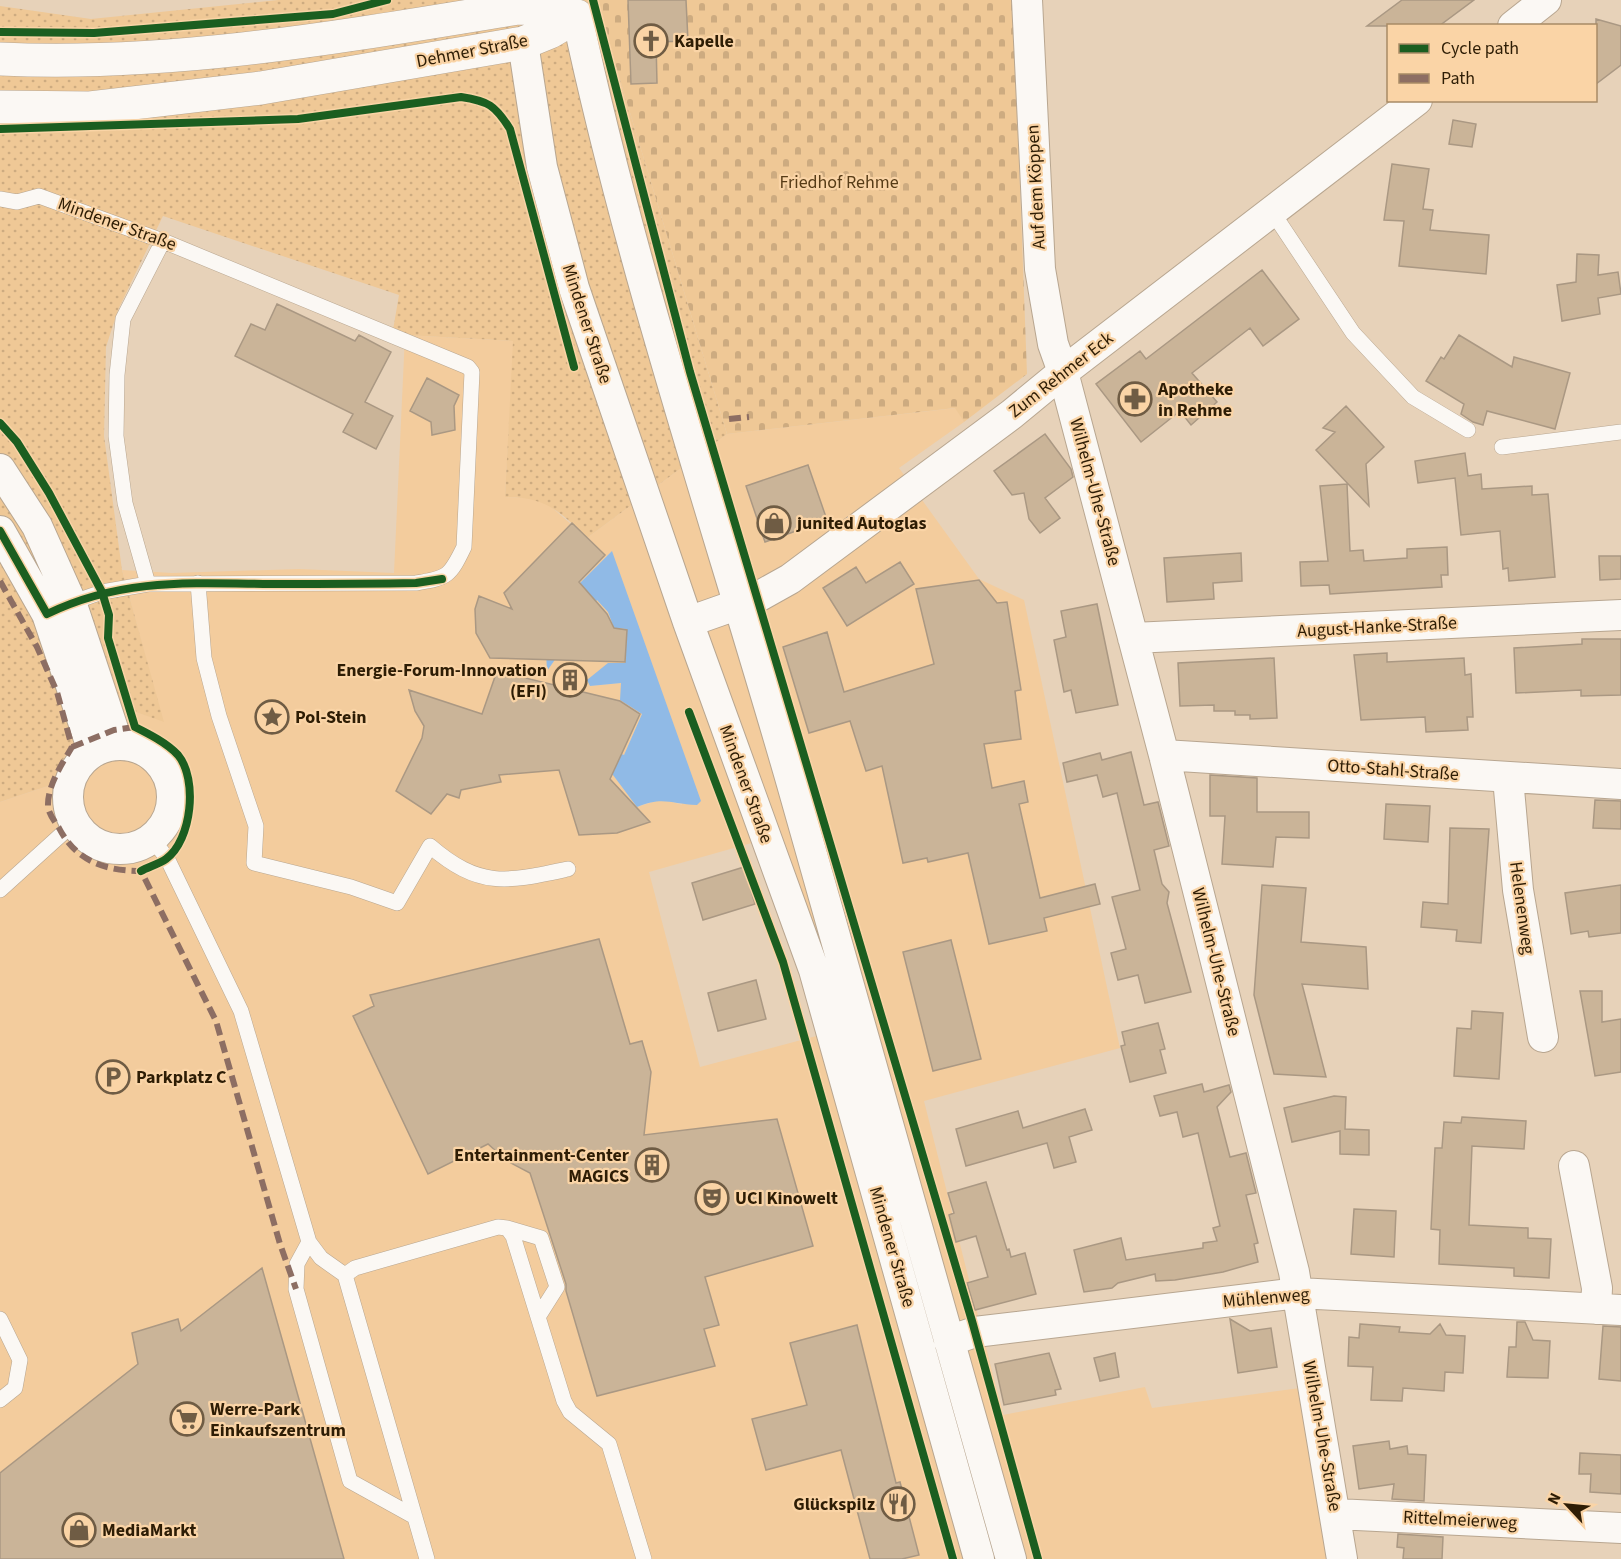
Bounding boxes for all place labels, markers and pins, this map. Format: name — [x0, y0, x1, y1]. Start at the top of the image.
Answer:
church icon: Kapelle — [633, 23, 669, 59]
place label: Kapelle — [674, 29, 734, 54]
place label: Apotheke in Rehme — [1157, 377, 1233, 423]
pharmacy icon: Apotheke in Rehme — [1117, 381, 1153, 417]
shop icon: junited Autoglas — [756, 505, 792, 541]
place label: junited Autoglas — [796, 511, 927, 536]
place label: Energie-Forum-Innovation (EFI) — [336, 658, 547, 704]
building icon: Energie-Forum-Innovation (EFI) — [552, 662, 588, 698]
place icon: Pol-Stein — [254, 699, 290, 735]
place label: Pol-Stein — [295, 705, 367, 730]
parking icon: Parkplatz C — [95, 1059, 131, 1095]
place label: Parkplatz C — [136, 1065, 227, 1090]
place label: Entertainment-Center MAGICS — [454, 1143, 630, 1189]
building icon: Entertainment-Center MAGICS — [634, 1147, 670, 1183]
theatre icon: UCI Kinowelt — [694, 1180, 730, 1216]
place label: UCI Kinowelt — [735, 1186, 838, 1211]
place label: Werre-Park Einkaufszentrum — [210, 1397, 346, 1443]
supermarket icon: Werre-Park Einkaufszentrum — [169, 1401, 205, 1437]
restaurant icon: Glückspilz — [880, 1486, 916, 1522]
place label: Glückspilz — [793, 1492, 875, 1517]
shop icon: MediaMarkt — [61, 1512, 97, 1548]
place label: MediaMarkt — [102, 1518, 196, 1543]

